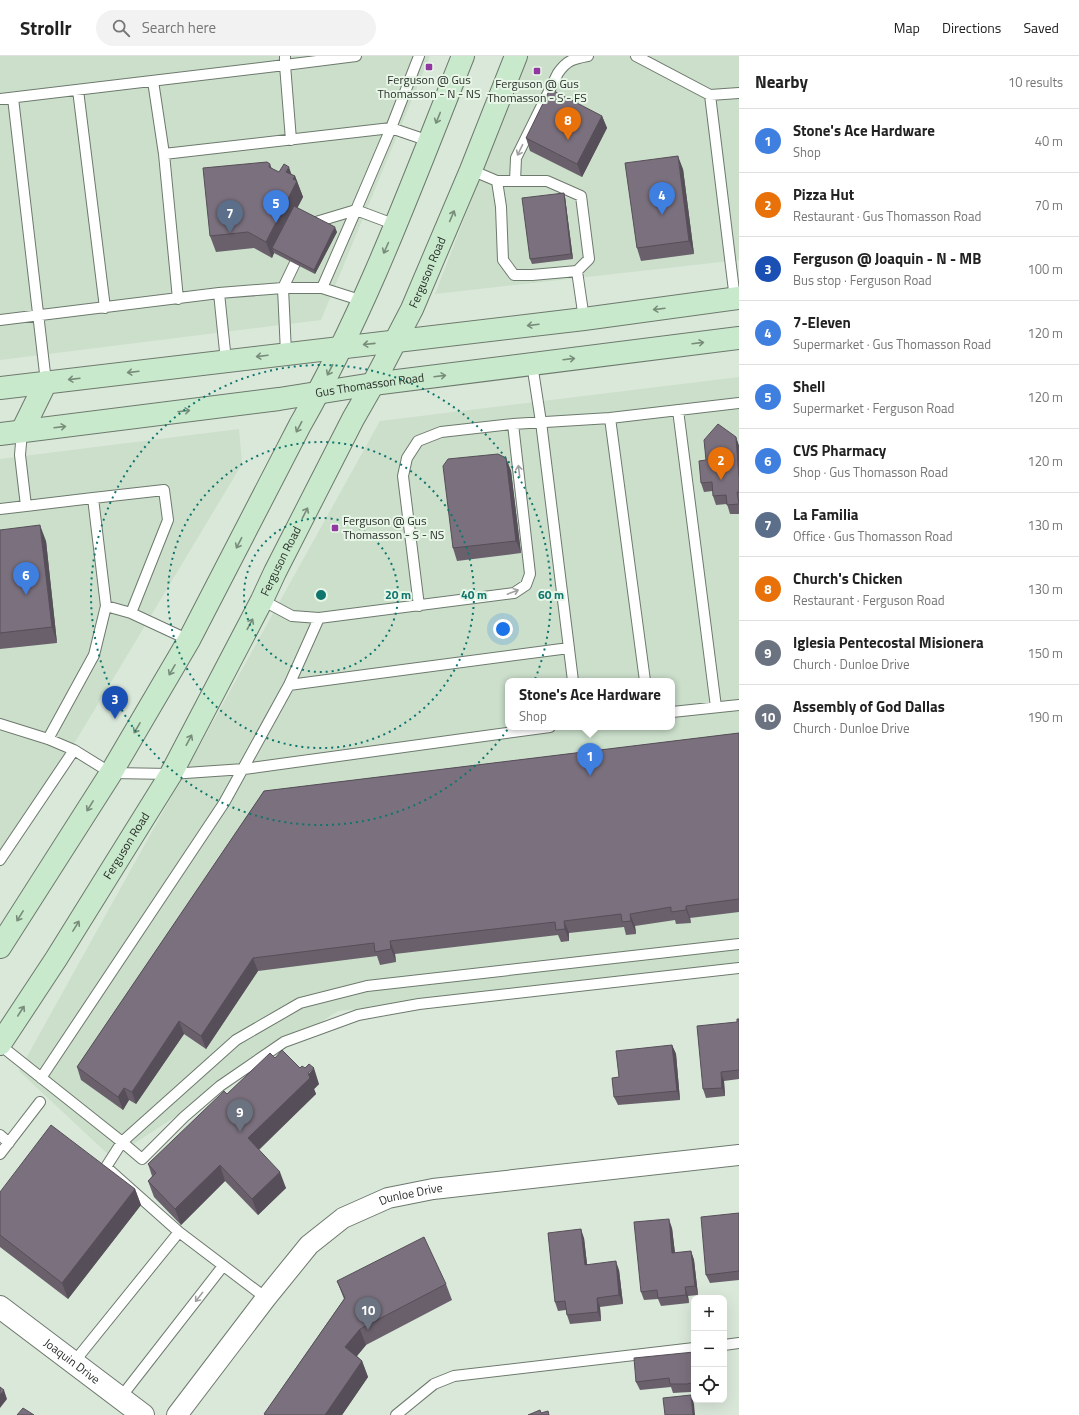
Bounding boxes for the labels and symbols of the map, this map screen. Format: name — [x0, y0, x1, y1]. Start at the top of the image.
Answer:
marker: Ferguson @ Gus Thomasson - N - NS — [424, 62, 434, 72]
marker: Ferguson @ Gus Thomasson - S - FS — [532, 66, 542, 76]
place label: Ferguson @ Gus Thomasson - N - NS — [378, 70, 480, 103]
place label: Ferguson @ Gus Thomasson - S - FS — [487, 74, 587, 107]
pin: 8 — [555, 107, 581, 140]
one-way arrow — [434, 112, 442, 124]
one-way arrow — [516, 144, 523, 156]
pin: 4 — [649, 182, 675, 215]
pin: 5 — [263, 190, 289, 223]
pin: 7 — [217, 200, 243, 233]
one-way arrow — [448, 210, 456, 222]
street label: Ferguson Road — [403, 234, 451, 311]
one-way arrow — [382, 241, 389, 253]
one-way arrow — [653, 305, 666, 313]
one-way arrow — [527, 321, 540, 328]
one-way arrow — [691, 339, 704, 347]
one-way arrow — [363, 340, 376, 348]
one-way arrow — [256, 353, 269, 360]
one-way arrow — [562, 355, 575, 363]
one-way arrow — [326, 364, 334, 376]
one-way arrow — [127, 368, 140, 376]
street label: Gus Thomasson Road — [314, 368, 425, 402]
one-way arrow — [433, 372, 446, 379]
one-way arrow — [68, 375, 81, 383]
one-way arrow — [177, 407, 190, 415]
one-way arrow — [295, 421, 303, 433]
one-way arrow — [53, 423, 66, 430]
pin: 2 — [708, 447, 734, 480]
one-way arrow — [515, 465, 522, 478]
one-way arrow — [302, 507, 310, 519]
place label: Ferguson @ Gus Thomasson - S - NS — [343, 511, 444, 544]
street label: Ferguson Road — [255, 523, 306, 599]
marker: Ferguson @ Gus Thomasson - S - NS — [330, 523, 340, 533]
one-way arrow — [235, 536, 243, 548]
pin: 6 — [13, 562, 39, 595]
text: 20 m — [385, 585, 411, 604]
text: 40 m — [461, 585, 487, 604]
text: 60 m — [538, 585, 564, 604]
centre of rings — [314, 588, 328, 602]
one-way arrow — [507, 588, 519, 595]
one-way arrow — [246, 619, 254, 631]
your location — [493, 619, 513, 639]
one-way arrow — [167, 664, 175, 676]
pin: 3 — [102, 686, 128, 719]
one-way arrow — [133, 722, 141, 734]
one-way arrow — [186, 734, 194, 746]
pin: 1 — [577, 743, 603, 776]
one-way arrow — [86, 800, 94, 811]
street label: Ferguson Road — [98, 808, 154, 883]
one-way arrow — [16, 910, 24, 921]
one-way arrow — [73, 920, 81, 932]
one-way arrow — [18, 1005, 26, 1017]
pin: 9 — [227, 1099, 253, 1132]
street label: Dunloe Drive — [375, 1178, 443, 1210]
one-way arrow — [195, 1291, 203, 1302]
pin: 10 — [355, 1297, 381, 1330]
street label: Joaquin Drive — [40, 1333, 104, 1388]

